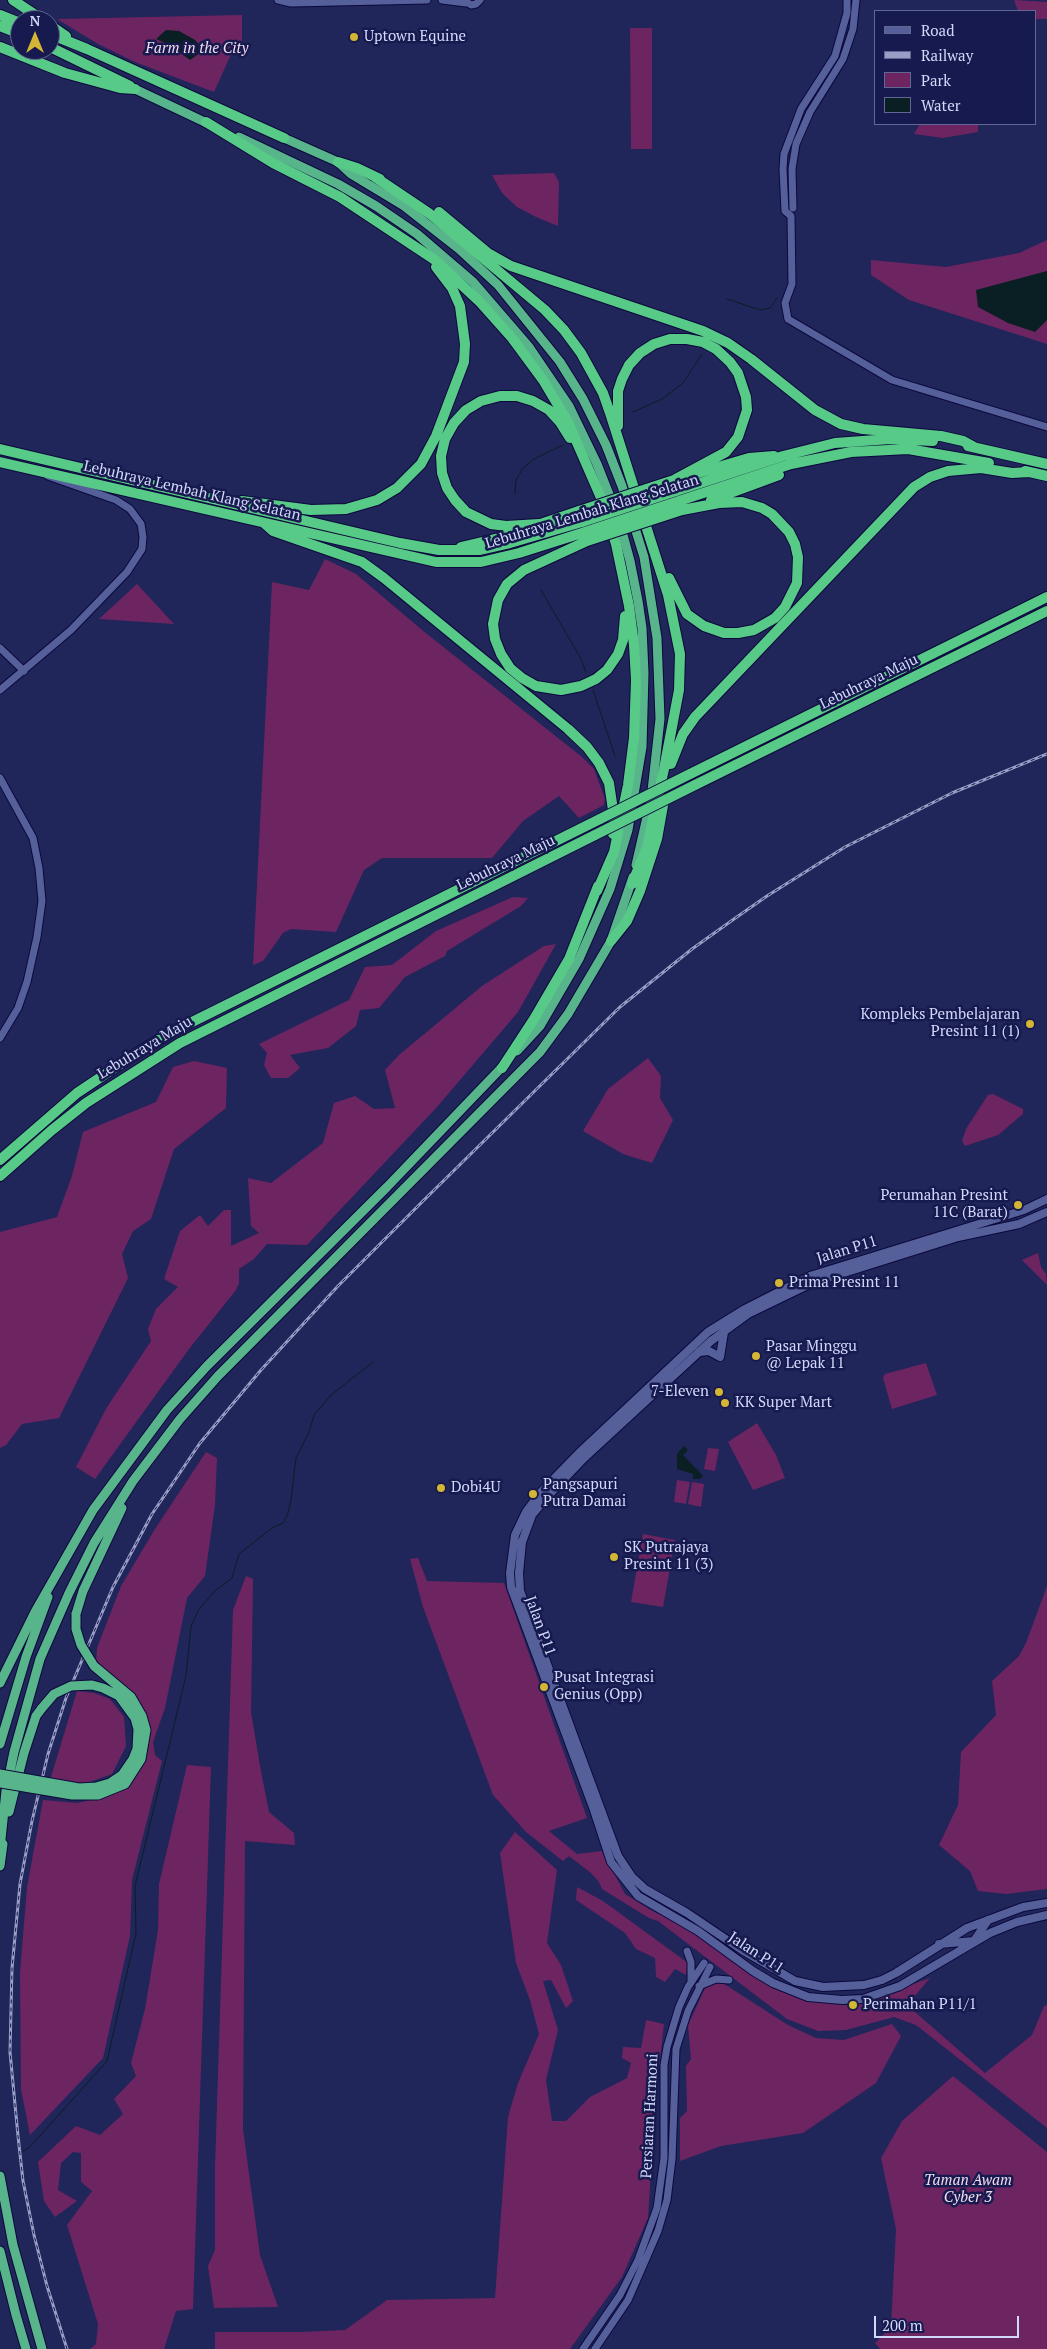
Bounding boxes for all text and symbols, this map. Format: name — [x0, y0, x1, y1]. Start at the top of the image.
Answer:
north arrow — [10, 10, 60, 60]
legend — [874, 10, 1037, 125]
text: N — [30, 11, 40, 30]
text: Road — [921, 20, 954, 40]
place label: Uptown Equine — [364, 28, 466, 46]
marker: Uptown Equine — [348, 31, 360, 43]
park label: Farm in the City — [146, 40, 248, 58]
text: Railway — [921, 45, 973, 65]
text: Park — [921, 70, 951, 90]
text: Water — [921, 95, 960, 115]
street label: Lebuhraya Lembah Klang Selatan — [82, 457, 302, 525]
street label: Lebuhraya Lembah Klang Selatan — [483, 471, 701, 553]
street label: Lebuhraya Maju — [817, 650, 921, 714]
street label: Lebuhraya Maju — [454, 831, 558, 895]
place label: Kompleks Pembelajaran Presint 11 (1) — [860, 1006, 1020, 1041]
street label: Lebuhraya Maju — [95, 1013, 195, 1083]
marker: Kompleks Pembelajaran Presint 11 (1) — [1024, 1018, 1036, 1030]
place label: Perumahan Presint 11C (Barat) — [880, 1187, 1008, 1222]
marker: Perumahan Presint 11C (Barat) — [1012, 1199, 1024, 1211]
street label: Jalan P11 — [815, 1232, 879, 1268]
place label: Prima Presint 11 — [789, 1274, 900, 1292]
marker: Prima Presint 11 — [773, 1277, 785, 1289]
place label: Pasar Minggu @ Lepak 11 — [766, 1338, 857, 1373]
marker: Pasar Minggu @ Lepak 11 — [750, 1350, 762, 1362]
place label: 7-Eleven — [651, 1383, 709, 1401]
marker: 7-Eleven — [713, 1386, 725, 1398]
place label: KK Super Mart — [735, 1394, 832, 1412]
marker: KK Super Mart — [719, 1397, 731, 1409]
place label: Pangsapuri Putra Damai — [543, 1476, 626, 1511]
place label: Dobi4U — [451, 1479, 501, 1497]
marker: Dobi4U — [435, 1482, 447, 1494]
marker: Pangsapuri Putra Damai — [527, 1488, 539, 1500]
place label: SK Putrajaya Presint 11 (3) — [624, 1539, 713, 1574]
marker: SK Putrajaya Presint 11 (3) — [608, 1551, 620, 1563]
street label: Jalan P11 — [521, 1594, 559, 1658]
place label: Pusat Integrasi Genius (Opp) — [554, 1669, 654, 1704]
marker: Pusat Integrasi Genius (Opp) — [538, 1681, 550, 1693]
street label: Jalan P11 — [725, 1928, 787, 1978]
place label: Perimahan P11/1 — [863, 1996, 977, 2014]
marker: Perimahan P11/1 — [847, 1999, 859, 2011]
street label: Persiaran Harmoni — [638, 2053, 662, 2179]
park label: Taman Awam Cyber 3 — [924, 2172, 1012, 2207]
scale bar — [877, 2306, 1022, 2338]
text: 200 m — [882, 2315, 923, 2335]

